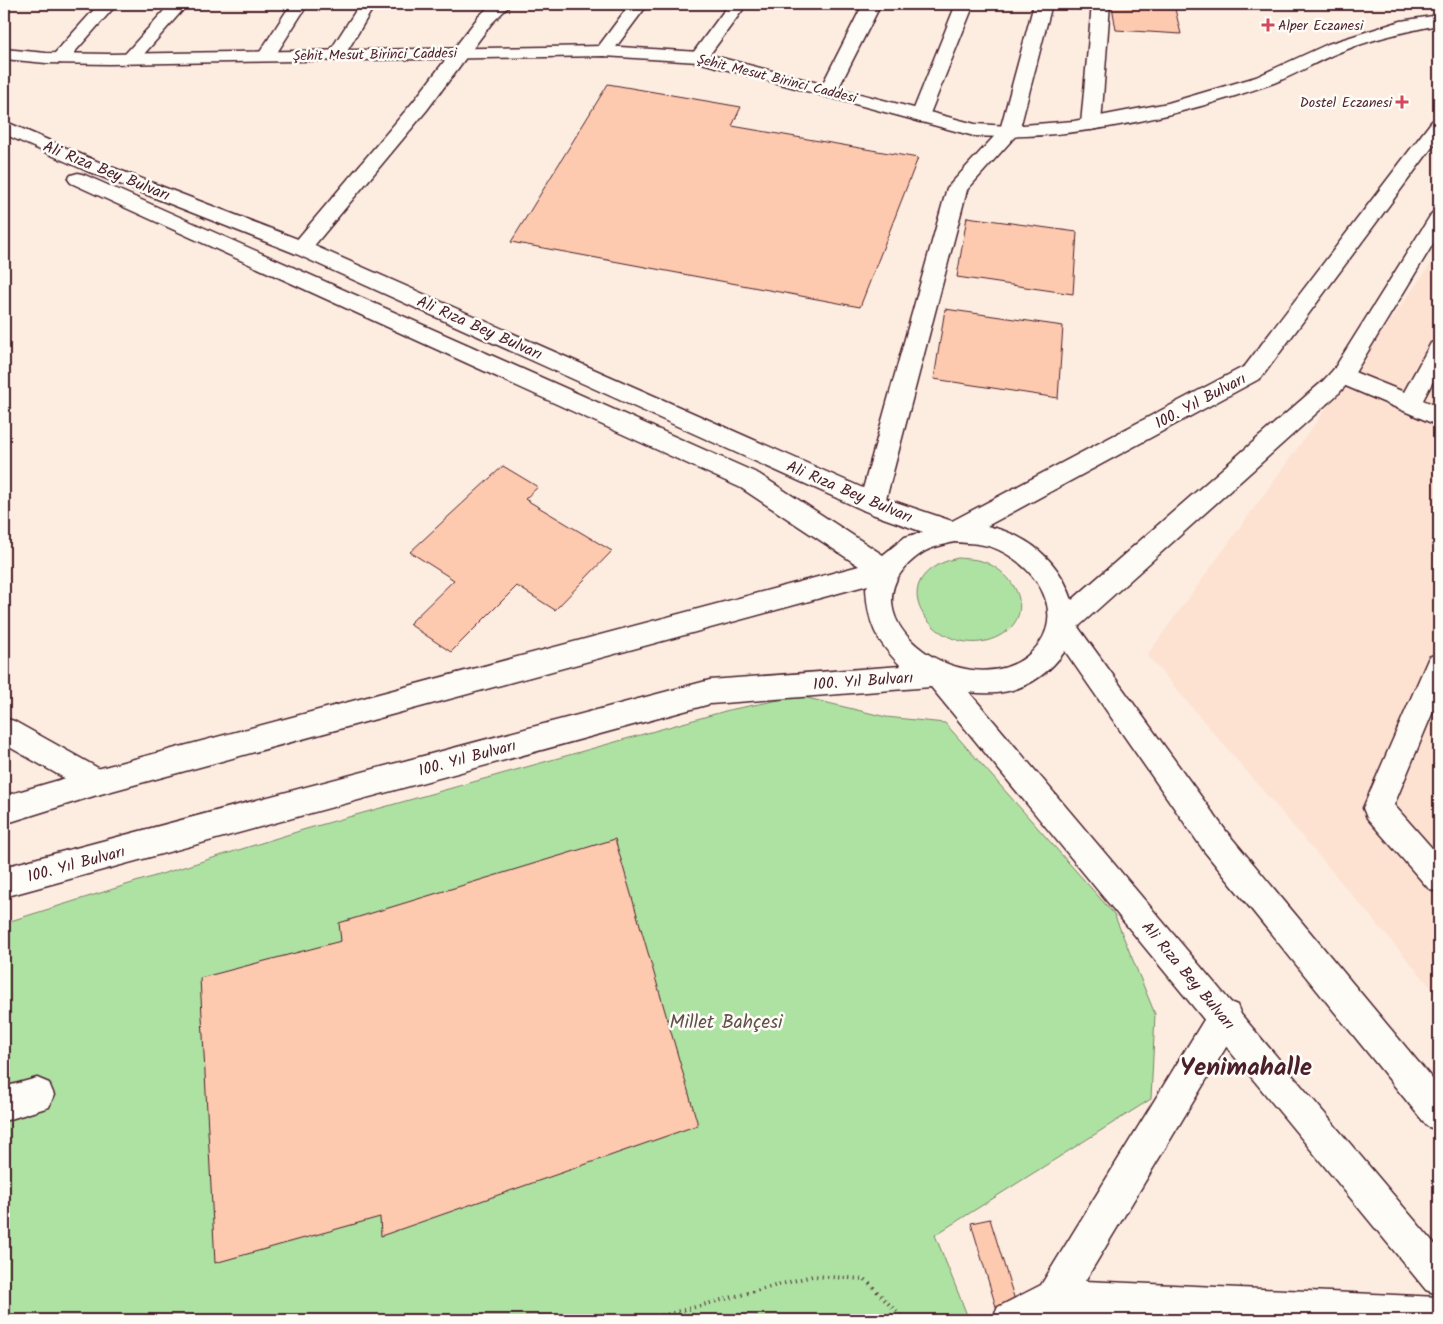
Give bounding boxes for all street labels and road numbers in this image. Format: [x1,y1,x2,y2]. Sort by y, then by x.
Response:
street label: Şehit Mesut Birinci Caddesi [293,43,458,67]
street label: Şehit Mesut Birinci Caddesi [694,48,860,110]
street label: Ali Rıza Bey Bulvarı [39,134,174,208]
street label: Ali Rıza Bey Bulvarı [413,289,546,367]
street label: 100. Yıl Bulvarı [1150,367,1251,436]
street label: Ali Rıza Bey Bulvarı [782,454,917,530]
street label: 100. Yıl Bulvarı [812,666,914,697]
street label: 100. Yıl Bulvarı [416,733,519,784]
street label: 100. Yıl Bulvarı [25,839,128,890]
street label: Ali Rıza Bey Bulvarı [1135,916,1241,1036]

